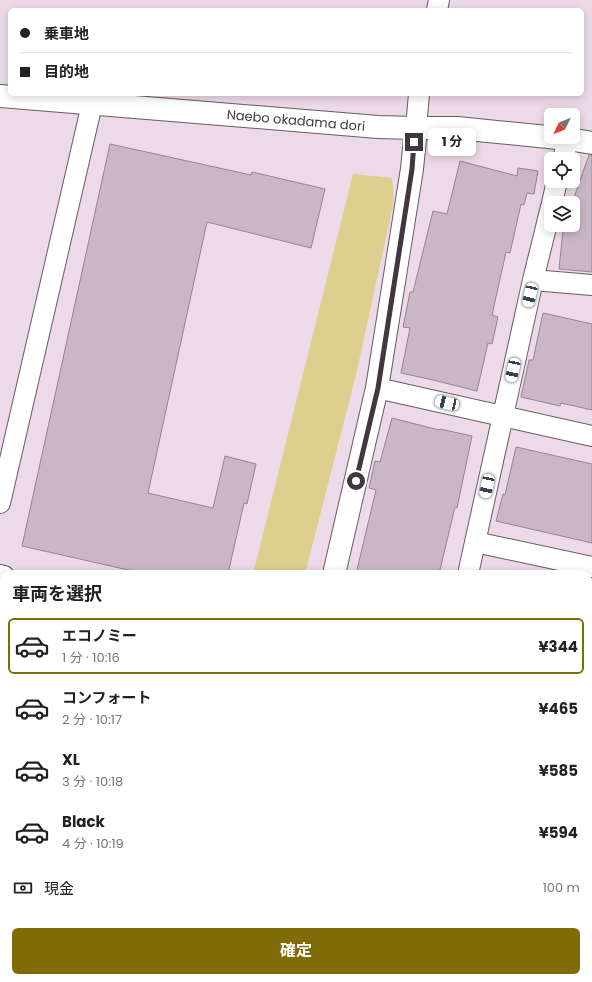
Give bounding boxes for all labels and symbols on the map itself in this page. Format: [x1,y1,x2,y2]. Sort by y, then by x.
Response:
street label: Naebo okadama dori [226,105,366,136]
north arrow [544,108,580,144]
callout: 1 分 [428,128,476,156]
route end [405,133,423,151]
car [521,282,539,308]
car [505,357,521,383]
car [434,394,460,412]
route start [347,472,365,490]
car [479,473,495,499]

